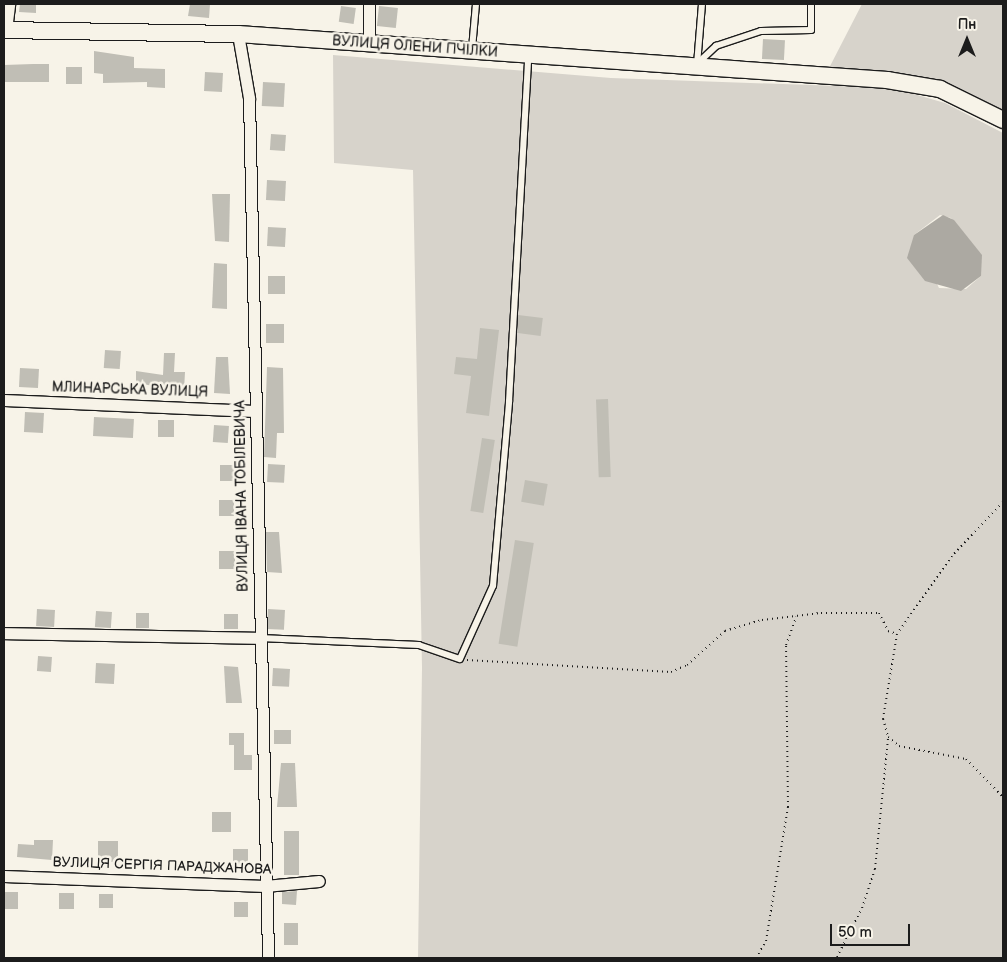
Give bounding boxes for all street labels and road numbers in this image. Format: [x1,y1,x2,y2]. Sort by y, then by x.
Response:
street label: ВУЛИЦЯ ОЛЕНИ ПЧІЛКИ [332,33,498,61]
street label: МЛИНАРСЬКА ВУЛИЦЯ [51,379,209,401]
street label: ВУЛИЦЯ ІВАНА ТОБІЛЕВИЧА [232,400,252,592]
street label: ВУЛИЦЯ СЕРГІЯ ПАРАДЖАНОВА [52,854,272,878]

